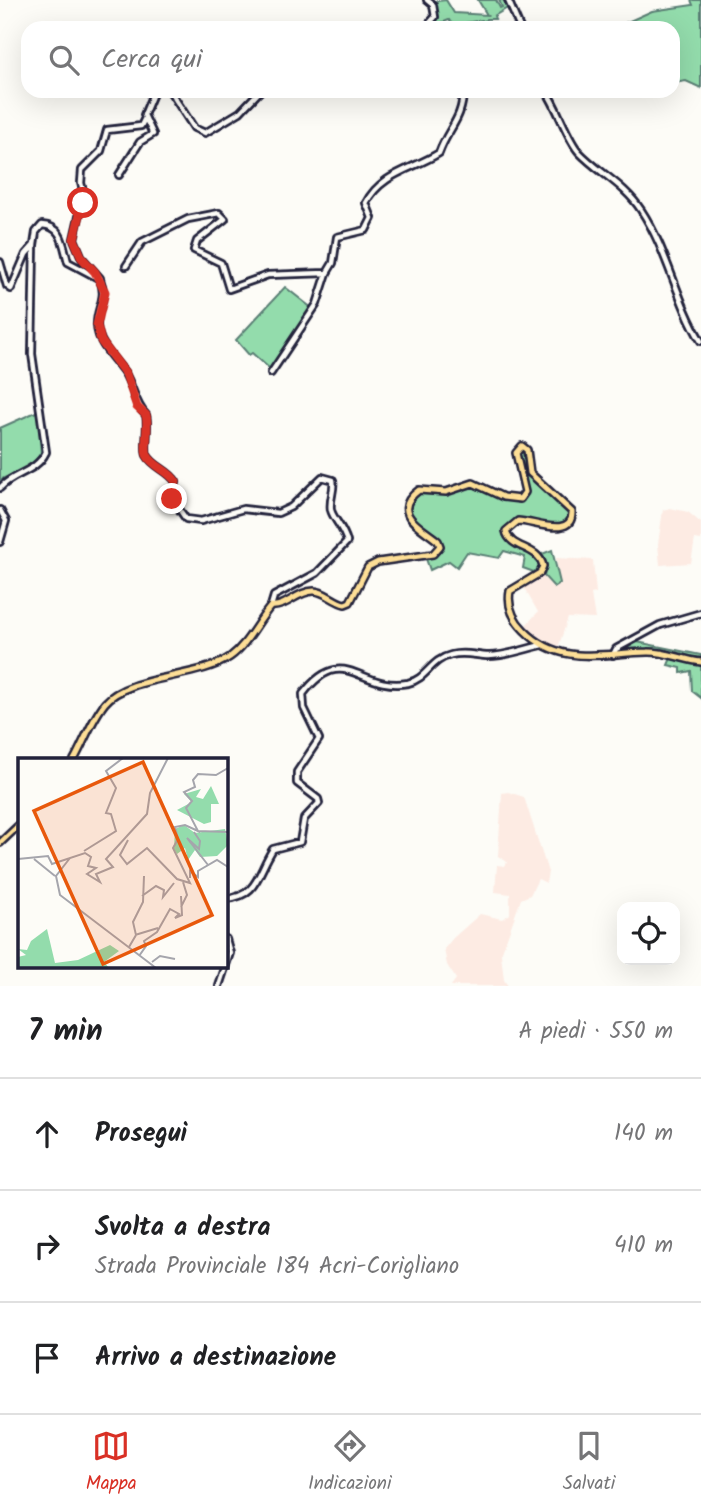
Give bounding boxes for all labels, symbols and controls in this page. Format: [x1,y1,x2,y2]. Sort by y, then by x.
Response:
search box [21,21,680,98]
text: Cerca qui [101,39,202,81]
icon: search [45,41,83,79]
route start [67,187,98,218]
route end [156,483,187,514]
inset map [18,758,228,968]
map controls [617,902,680,965]
button: locate [617,902,680,965]
text: 7 min [28,1008,103,1056]
text: A piedi · 550 m [518,1014,673,1050]
text: Prosegui [95,1113,187,1155]
icon: ahead [28,1115,66,1153]
text: 140 m [614,1116,673,1152]
text: Svolta a destra [95,1207,271,1249]
icon: right [28,1227,66,1265]
text: 410 m [614,1228,673,1264]
text: Strada Provinciale 184 Acri-Corigliano [95,1249,459,1285]
text: Arrivo a destinazione [95,1337,336,1379]
icon: arrive [28,1339,66,1377]
tab: Mappa [86,1427,137,1499]
tab: Indicazioni [308,1427,392,1499]
tab: Salvati [563,1427,615,1499]

